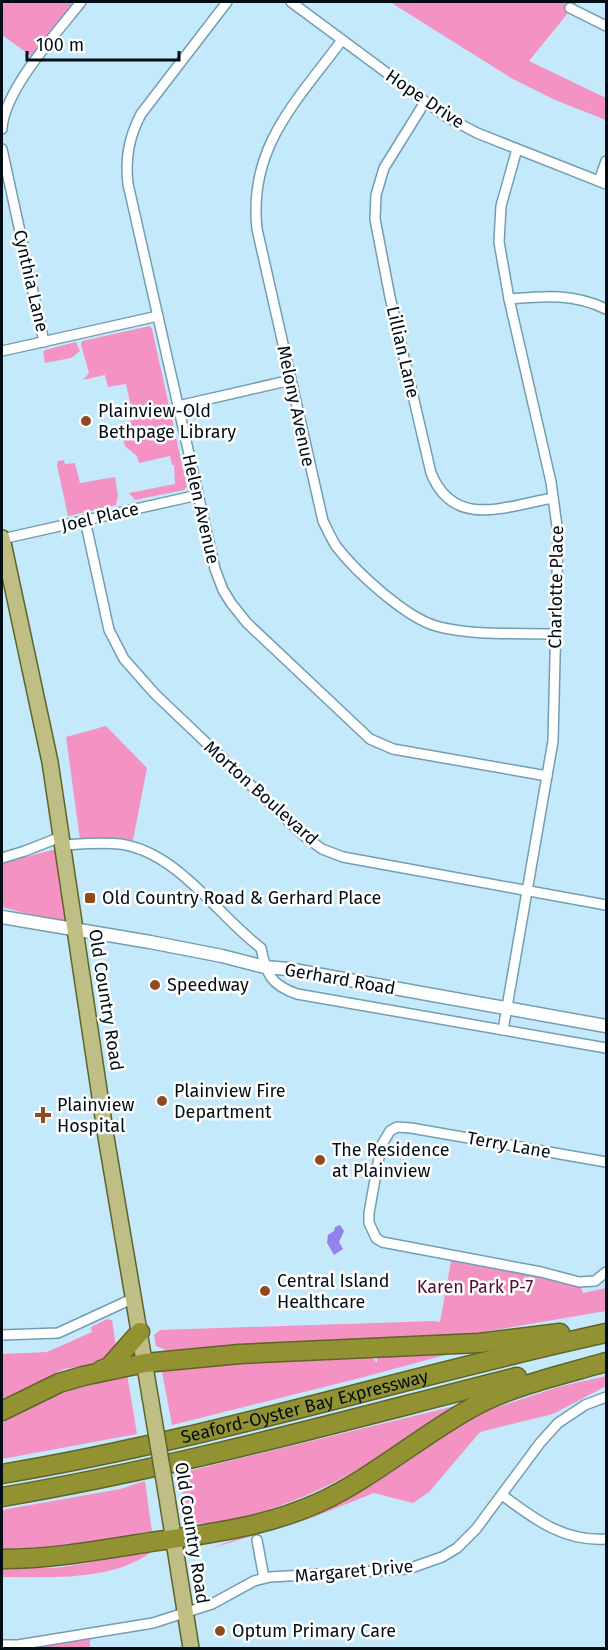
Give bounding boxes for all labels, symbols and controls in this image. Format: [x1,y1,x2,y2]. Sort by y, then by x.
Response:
scale bar [27,24,178,62]
text: 100 m [36,34,84,56]
street label: Hope Drive [381,65,469,133]
street label: Cynthia Lane [9,228,53,334]
street label: Lillian Lane [382,304,424,400]
street label: Melony Avenue [272,343,320,469]
place label: Plainview-Old Bethpage Library [98,400,236,443]
marker: Plainview-Old Bethpage Library [79,414,93,428]
street label: Helen Avenue [178,452,224,566]
street label: Joel Place [59,497,141,537]
street label: Charlotte Place [544,525,568,649]
street label: Morton Boulevard [199,736,323,850]
place label: Old Country Road & Gerhard Place [102,887,381,909]
marker: Old Country Road & Gerhard Place [83,891,97,905]
street label: Old Country Road [84,928,128,1072]
street label: Gerhard Road [283,958,397,1000]
place label: Speedway [167,974,249,996]
marker: Speedway [148,978,162,992]
place label: Plainview Fire Department [174,1080,286,1123]
place label: Plainview Hospital [57,1094,134,1137]
marker: Plainview Fire Department [155,1094,169,1108]
marker: Plainview Hospital [34,1106,52,1124]
street label: Terry Lane [465,1127,553,1163]
place label: The Residence at Plainview [332,1139,450,1182]
marker: The Residence at Plainview [313,1153,327,1167]
place label: Central Island Healthcare [277,1270,390,1313]
park label: Karen Park P-7 [417,1276,533,1298]
marker: Central Island Healthcare [258,1284,272,1298]
street label: Seaford-Oyster Bay Expressway [179,1365,431,1448]
street label: Old Country Road [170,1461,214,1605]
street label: Margaret Drive [294,1555,414,1587]
place label: Optum Primary Care [232,1620,396,1642]
marker: Optum Primary Care [213,1624,227,1638]

